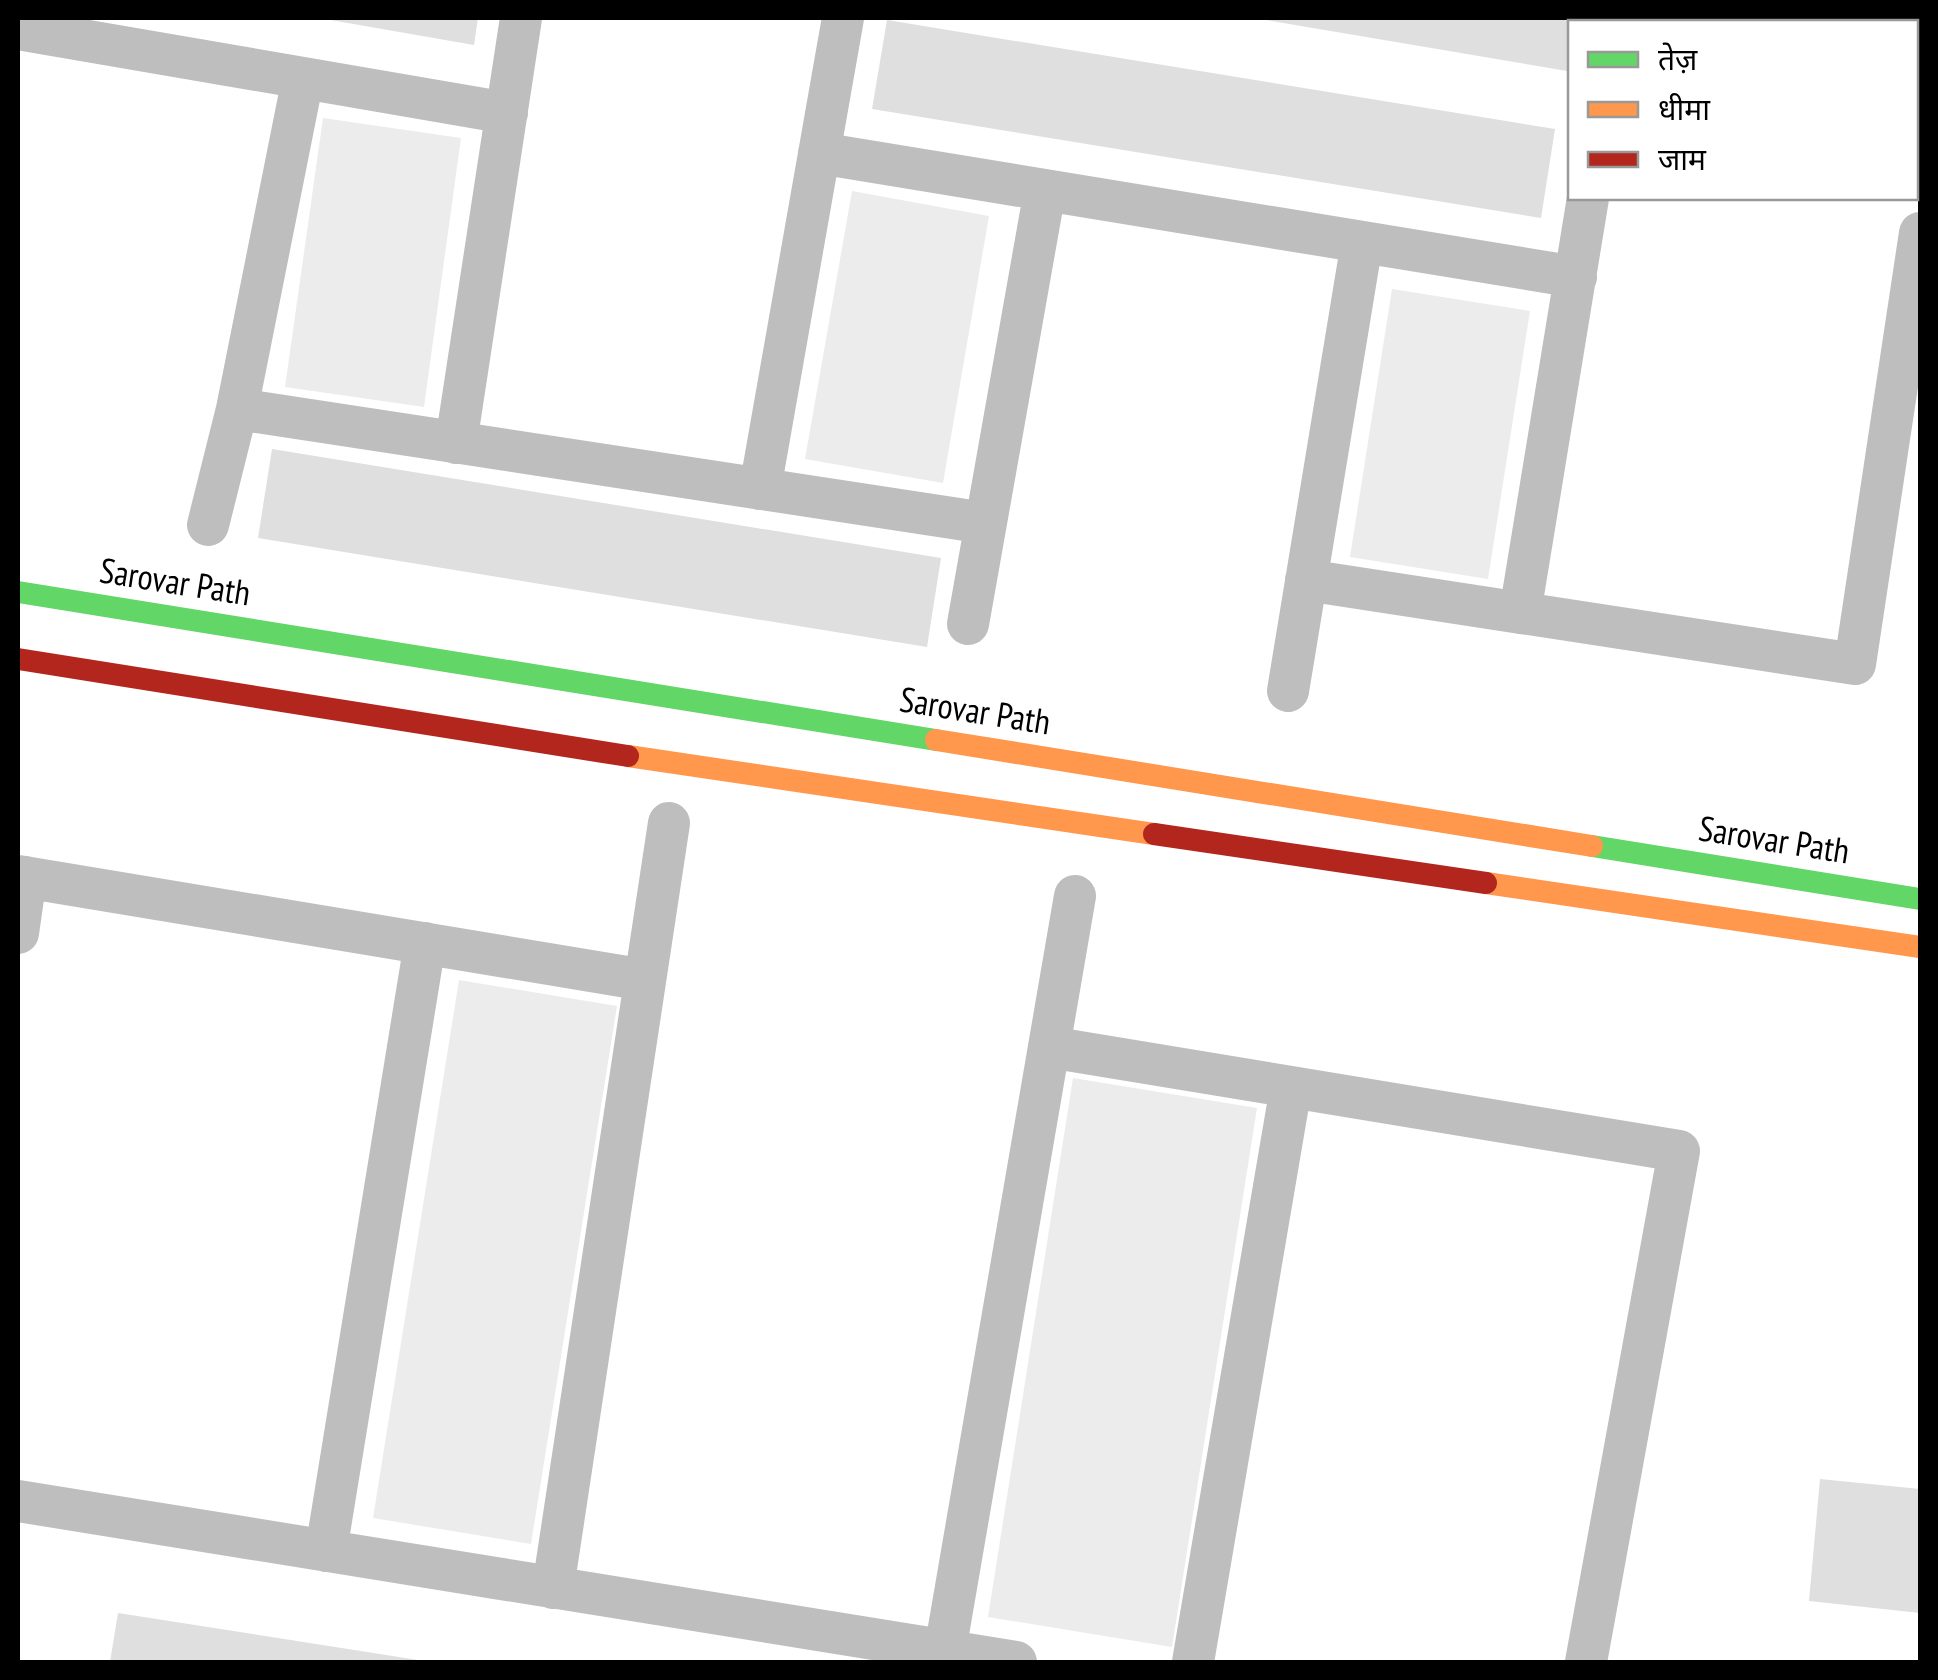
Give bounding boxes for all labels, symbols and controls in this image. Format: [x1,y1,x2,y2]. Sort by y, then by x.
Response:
legend [1568,20,1918,200]
text: तेज़ [1658,39,1698,78]
text: धीमा [1658,89,1711,128]
text: जाम [1658,139,1707,178]
street label: Sarovar Path [97,546,254,616]
street label: Sarovar Path [897,675,1054,745]
street label: Sarovar Path [1696,804,1853,874]

